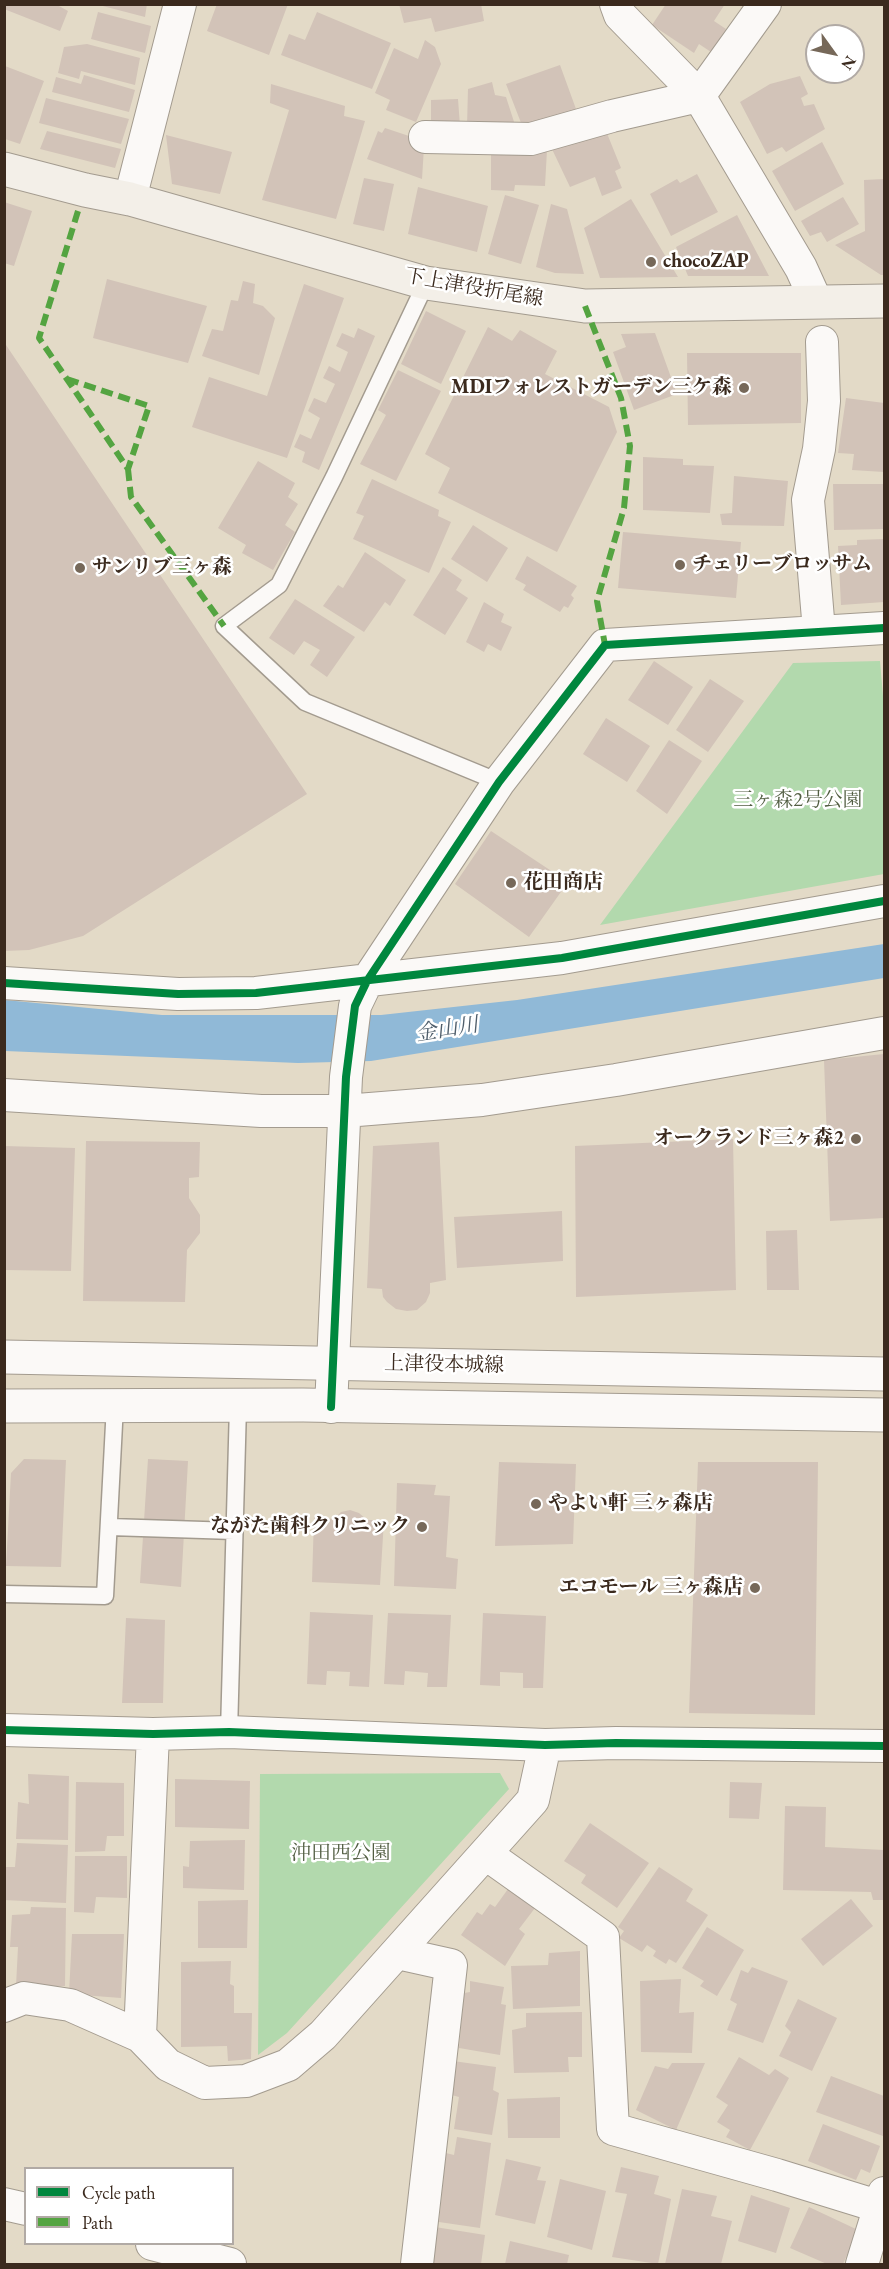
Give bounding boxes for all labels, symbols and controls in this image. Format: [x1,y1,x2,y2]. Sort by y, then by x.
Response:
north arrow [805,24,865,84]
text: N [837,52,861,74]
place label: chocoZAP [663,250,749,274]
marker: chocoZAP [644,255,658,269]
street label: 下上津役折尾線 [403,264,545,312]
place label: MDIフォレストガーデン三ケ森 [451,376,732,400]
marker: MDIフォレストガーデン三ケ森 [737,381,751,395]
place label: チェリーブロッサム [692,553,872,577]
place label: サンリブ三ヶ森 [92,556,232,580]
marker: チェリーブロッサム [673,558,687,572]
marker: サンリブ三ヶ森 [73,561,87,575]
park label: 三ヶ森2号公園 [733,789,863,813]
place label: 花田商店 [523,871,603,895]
marker: 花田商店 [504,876,518,890]
water label: 金山川 [414,1013,480,1047]
place label: オークランド三ヶ森2 [653,1127,844,1151]
marker: オークランド三ヶ森2 [849,1132,863,1146]
street label: 上津役本城線 [384,1352,504,1378]
place label: やよい軒 三ヶ森店 [548,1492,713,1516]
marker: やよい軒 三ヶ森店 [529,1497,543,1511]
place label: ながた歯科クリニック [210,1515,410,1539]
marker: ながた歯科クリニック [415,1520,429,1534]
place label: エコモール 三ヶ森店 [559,1576,743,1600]
marker: エコモール 三ヶ森店 [748,1581,762,1595]
park label: 沖田西公園 [291,1842,391,1866]
legend [24,2167,234,2245]
text: Cycle path [82,2181,156,2204]
text: Path [82,2211,113,2234]

